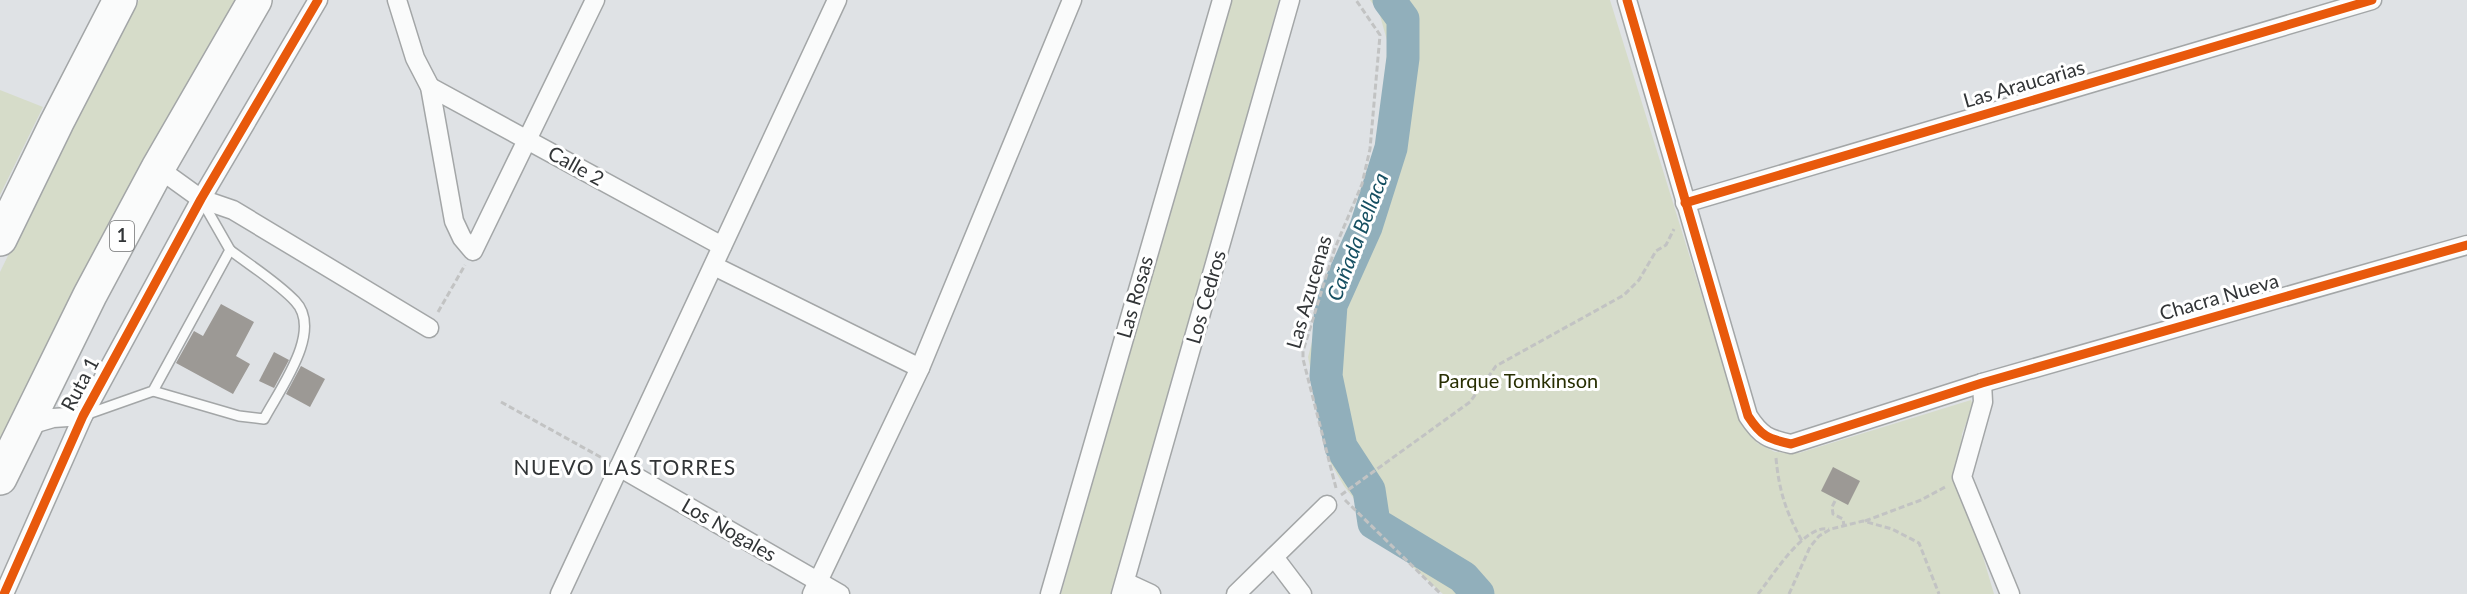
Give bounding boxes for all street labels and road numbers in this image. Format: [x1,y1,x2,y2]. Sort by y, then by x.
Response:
street label: Las Araucarias [1960,54,2087,112]
street label: Calle 2 [544,140,609,190]
road number: 1 [110,221,134,251]
street label: Las Azucenas [1280,232,1336,351]
street label: Los Cedros [1180,247,1230,346]
street label: Las Rosas [1111,253,1157,341]
street label: Chacra Nueva [2156,268,2281,324]
street label: Ruta 1 [55,353,103,414]
street label: Los Nogales [678,492,781,566]

